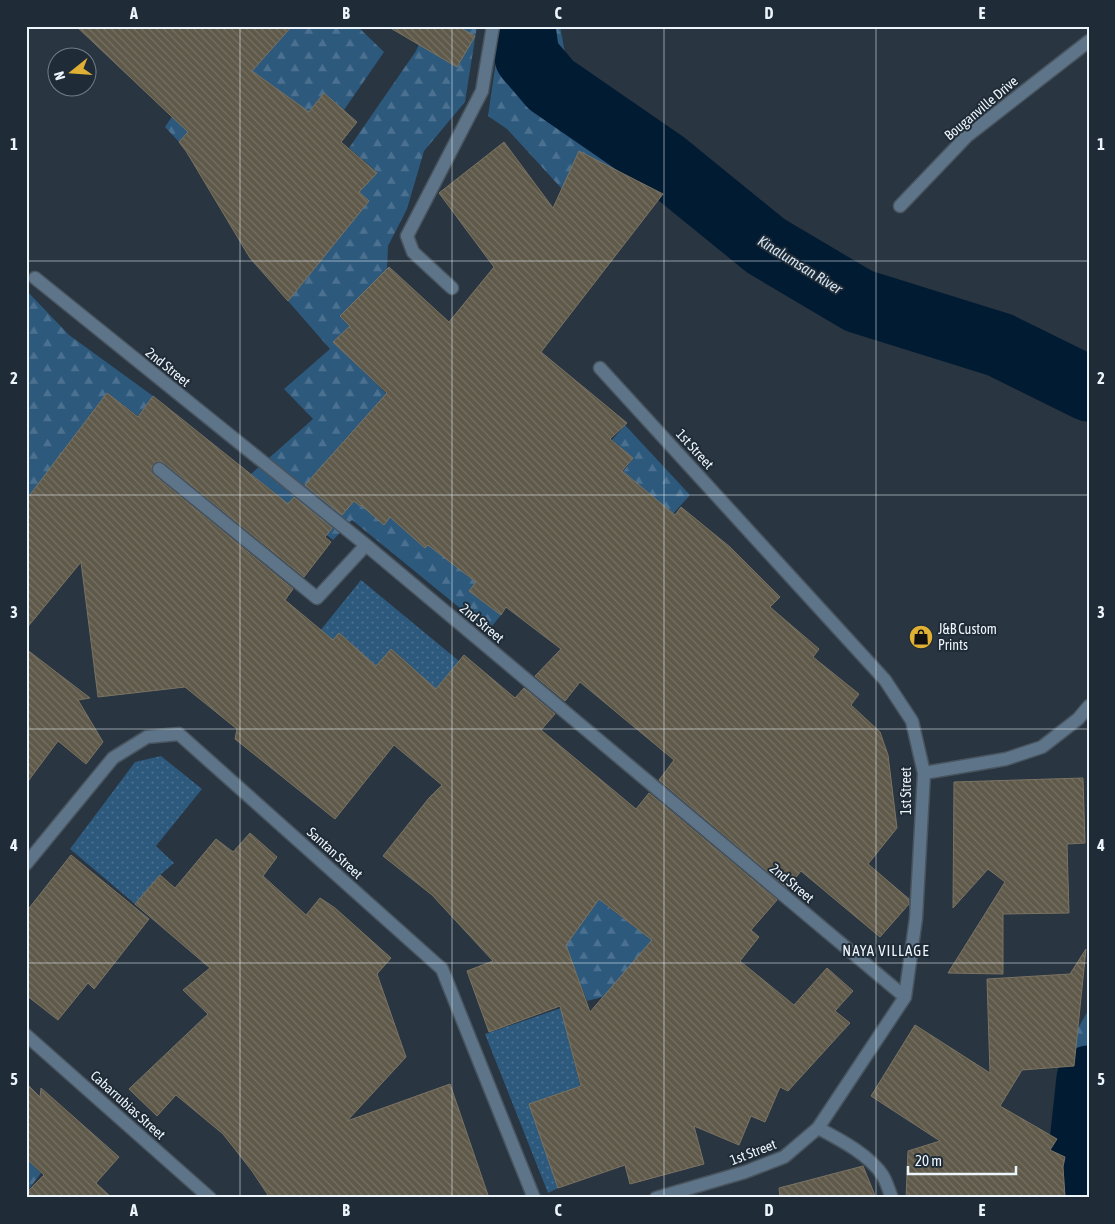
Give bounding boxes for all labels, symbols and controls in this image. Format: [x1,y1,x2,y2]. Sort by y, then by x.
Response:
text: A [129,4,138,22]
text: B [342,4,350,22]
text: C [554,4,562,22]
text: D [765,4,774,22]
text: E [979,4,986,22]
north arrow [48,48,98,98]
text: N [51,70,68,82]
street label: Bouganville Drive [941,73,1021,143]
text: 1 [10,135,18,153]
text: 1 [1097,135,1105,153]
water label: Kinalumsan River [755,232,846,298]
street label: 2nd Street [143,344,193,390]
text: 2 [10,369,18,387]
text: 2 [1097,369,1105,387]
street label: 1st Street [673,426,717,472]
street label: 2nd Street [457,600,507,646]
text: 3 [10,603,18,621]
text: 3 [1097,603,1105,621]
place label: J&B Custom Prints [938,621,997,653]
shop icon: J&B Custom Prints [908,624,934,650]
street label: 1st Street [898,767,914,815]
street label: Santan Street [304,824,366,882]
text: 4 [9,836,18,854]
text: 4 [1096,836,1105,854]
street label: 2nd Street [767,860,817,906]
district label: NAYA VILLAGE [842,942,930,959]
street label: Cabarrubias Street [87,1067,169,1143]
text: 5 [10,1070,18,1088]
text: 5 [1097,1070,1105,1088]
street label: 1st Street [728,1136,778,1168]
scale bar [908,1144,1015,1176]
text: 20 m [915,1152,942,1169]
text: A [129,1201,138,1219]
text: B [342,1201,350,1219]
text: C [554,1201,562,1219]
text: D [765,1201,774,1219]
text: E [979,1201,986,1219]

